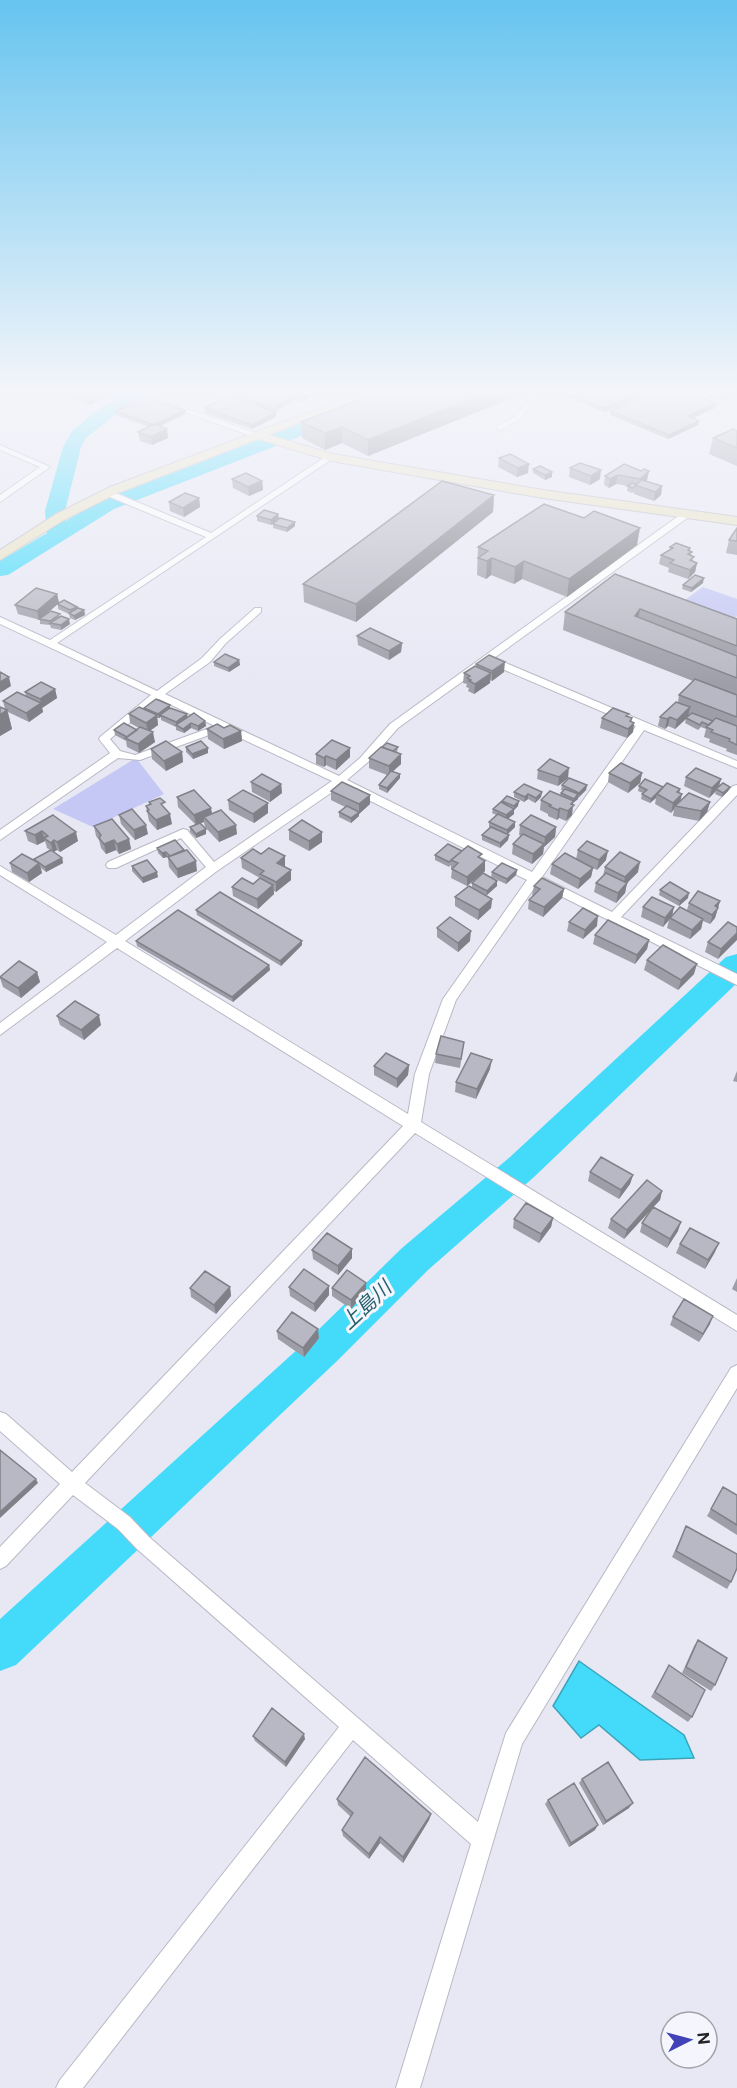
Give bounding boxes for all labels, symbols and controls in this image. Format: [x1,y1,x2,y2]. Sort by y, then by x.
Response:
water label: 上島川 [336,1274,398,1334]
north arrow [659,2010,719,2070]
text: N [693,2031,714,2046]

